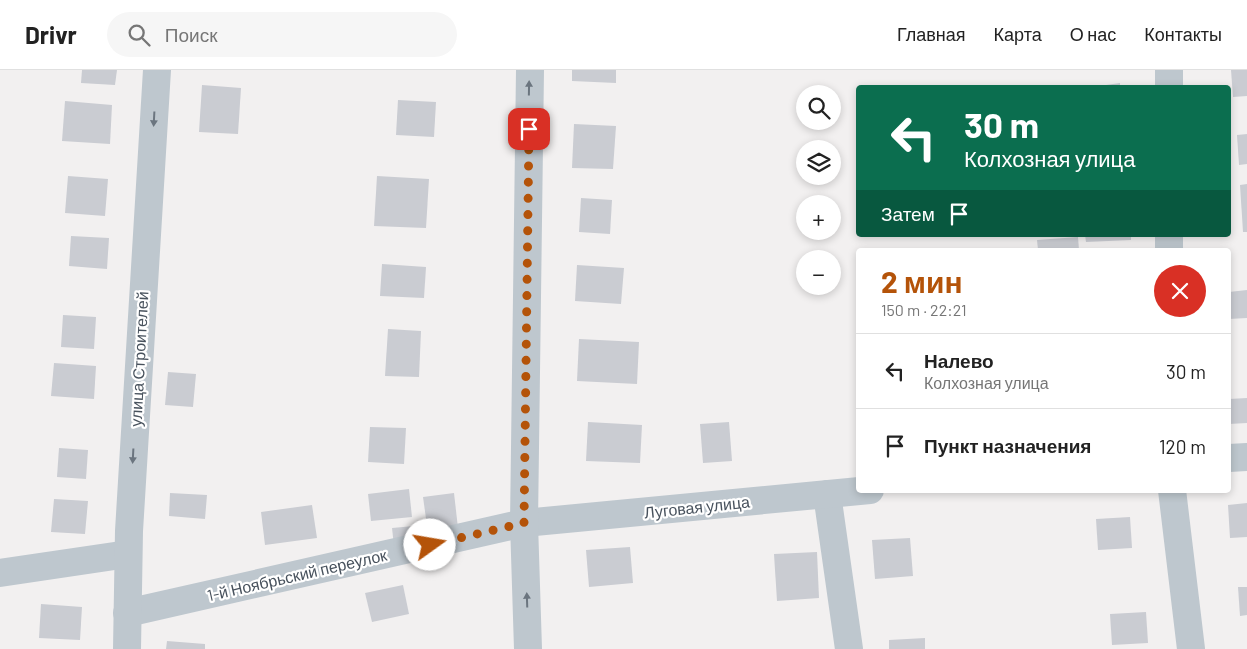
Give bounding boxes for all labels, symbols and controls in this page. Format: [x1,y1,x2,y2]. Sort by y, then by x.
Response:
search box [107,12,457,57]
text: Drivr [25,20,77,49]
icon: search [125,21,153,49]
text: Поиск [165,23,217,46]
text: Главная [897,23,966,45]
text: Карта [994,23,1042,45]
text: О нас [1070,23,1116,45]
text: Контакты [1144,23,1222,45]
one-way arrow [525,80,533,96]
map controls [796,85,841,295]
button: search [796,85,841,130]
text: 30 m [964,103,1039,145]
icon: left [881,105,946,170]
pin [508,108,550,150]
one-way arrow [149,111,157,127]
icon: arrive [515,115,543,143]
button: layers [796,140,841,185]
text: Колхозная улица [964,145,1135,171]
button: + [796,195,841,240]
icon: arrive [945,200,973,228]
text: Затем [881,202,935,225]
button: − [796,250,841,295]
text: 2 мин [881,263,963,299]
button: close [1154,265,1206,317]
street label: улица Строителей [125,291,152,427]
text: 150 m · 22:21 [881,300,967,319]
text: Налево [924,349,994,372]
icon: left [881,357,909,385]
text: 30 m [1166,360,1206,383]
text: Колхозная улица [924,373,1049,392]
icon: arrive [881,432,909,460]
text: Пункт назначения [924,434,1091,457]
text: 120 m [1159,435,1206,458]
one-way arrow [129,448,137,464]
street label: Луговая улица [643,491,751,521]
position arrow [403,518,455,570]
street label: 1-й Ноябрьский переулок [205,544,390,604]
one-way arrow [523,592,531,608]

